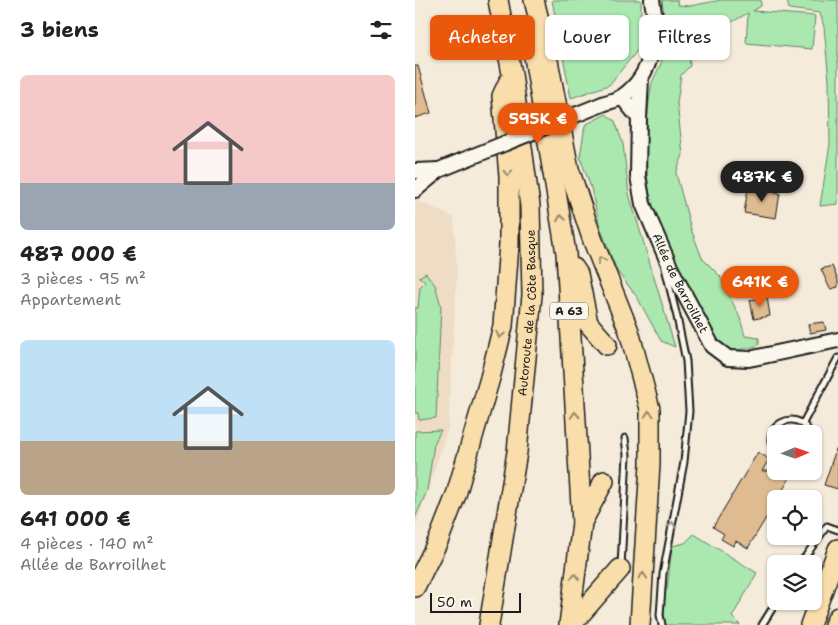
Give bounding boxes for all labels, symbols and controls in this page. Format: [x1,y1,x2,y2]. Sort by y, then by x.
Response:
chip: Acheter [430,15,535,60]
chip: Louer [545,15,629,60]
chip: Filtres [639,15,730,60]
text: 3 biens [20,16,99,44]
icon: filters [367,16,395,44]
pin: 595K € [497,102,579,145]
icon: home [163,108,253,198]
text: 595K € [509,108,567,129]
pin: 487K € [721,160,803,203]
text: 487K € [732,166,792,187]
one-way arrow [503,169,514,177]
one-way arrow [556,214,566,222]
street label: Autoroute de la Côte Basque [514,229,540,397]
street label: Allée de Barroilhet [649,231,712,336]
text: 487 000 € [20,240,137,268]
one-way arrow [596,256,607,265]
pin: 641K € [719,266,801,308]
text: 3 pièces · 95 m² [20,268,146,289]
text: 641K € [732,271,788,292]
text: Appartement [20,289,121,310]
road number: A 63 [550,302,588,320]
one-way arrow [496,330,506,338]
icon: home [163,373,253,463]
one-way arrow [570,410,581,418]
one-way arrow [644,410,655,418]
north arrow [767,425,823,480]
map controls [767,425,822,610]
button: locate [767,490,822,545]
text: 641 000 € [20,505,131,533]
one-way arrow [666,520,676,529]
text: 4 pièces · 140 m² [20,533,154,554]
text: Allée de Barroilhet [20,554,166,575]
button: layers [767,555,822,610]
one-way arrow [569,572,580,580]
one-way arrow [637,572,648,580]
scale bar [430,590,521,613]
text: 50 m [437,593,472,611]

